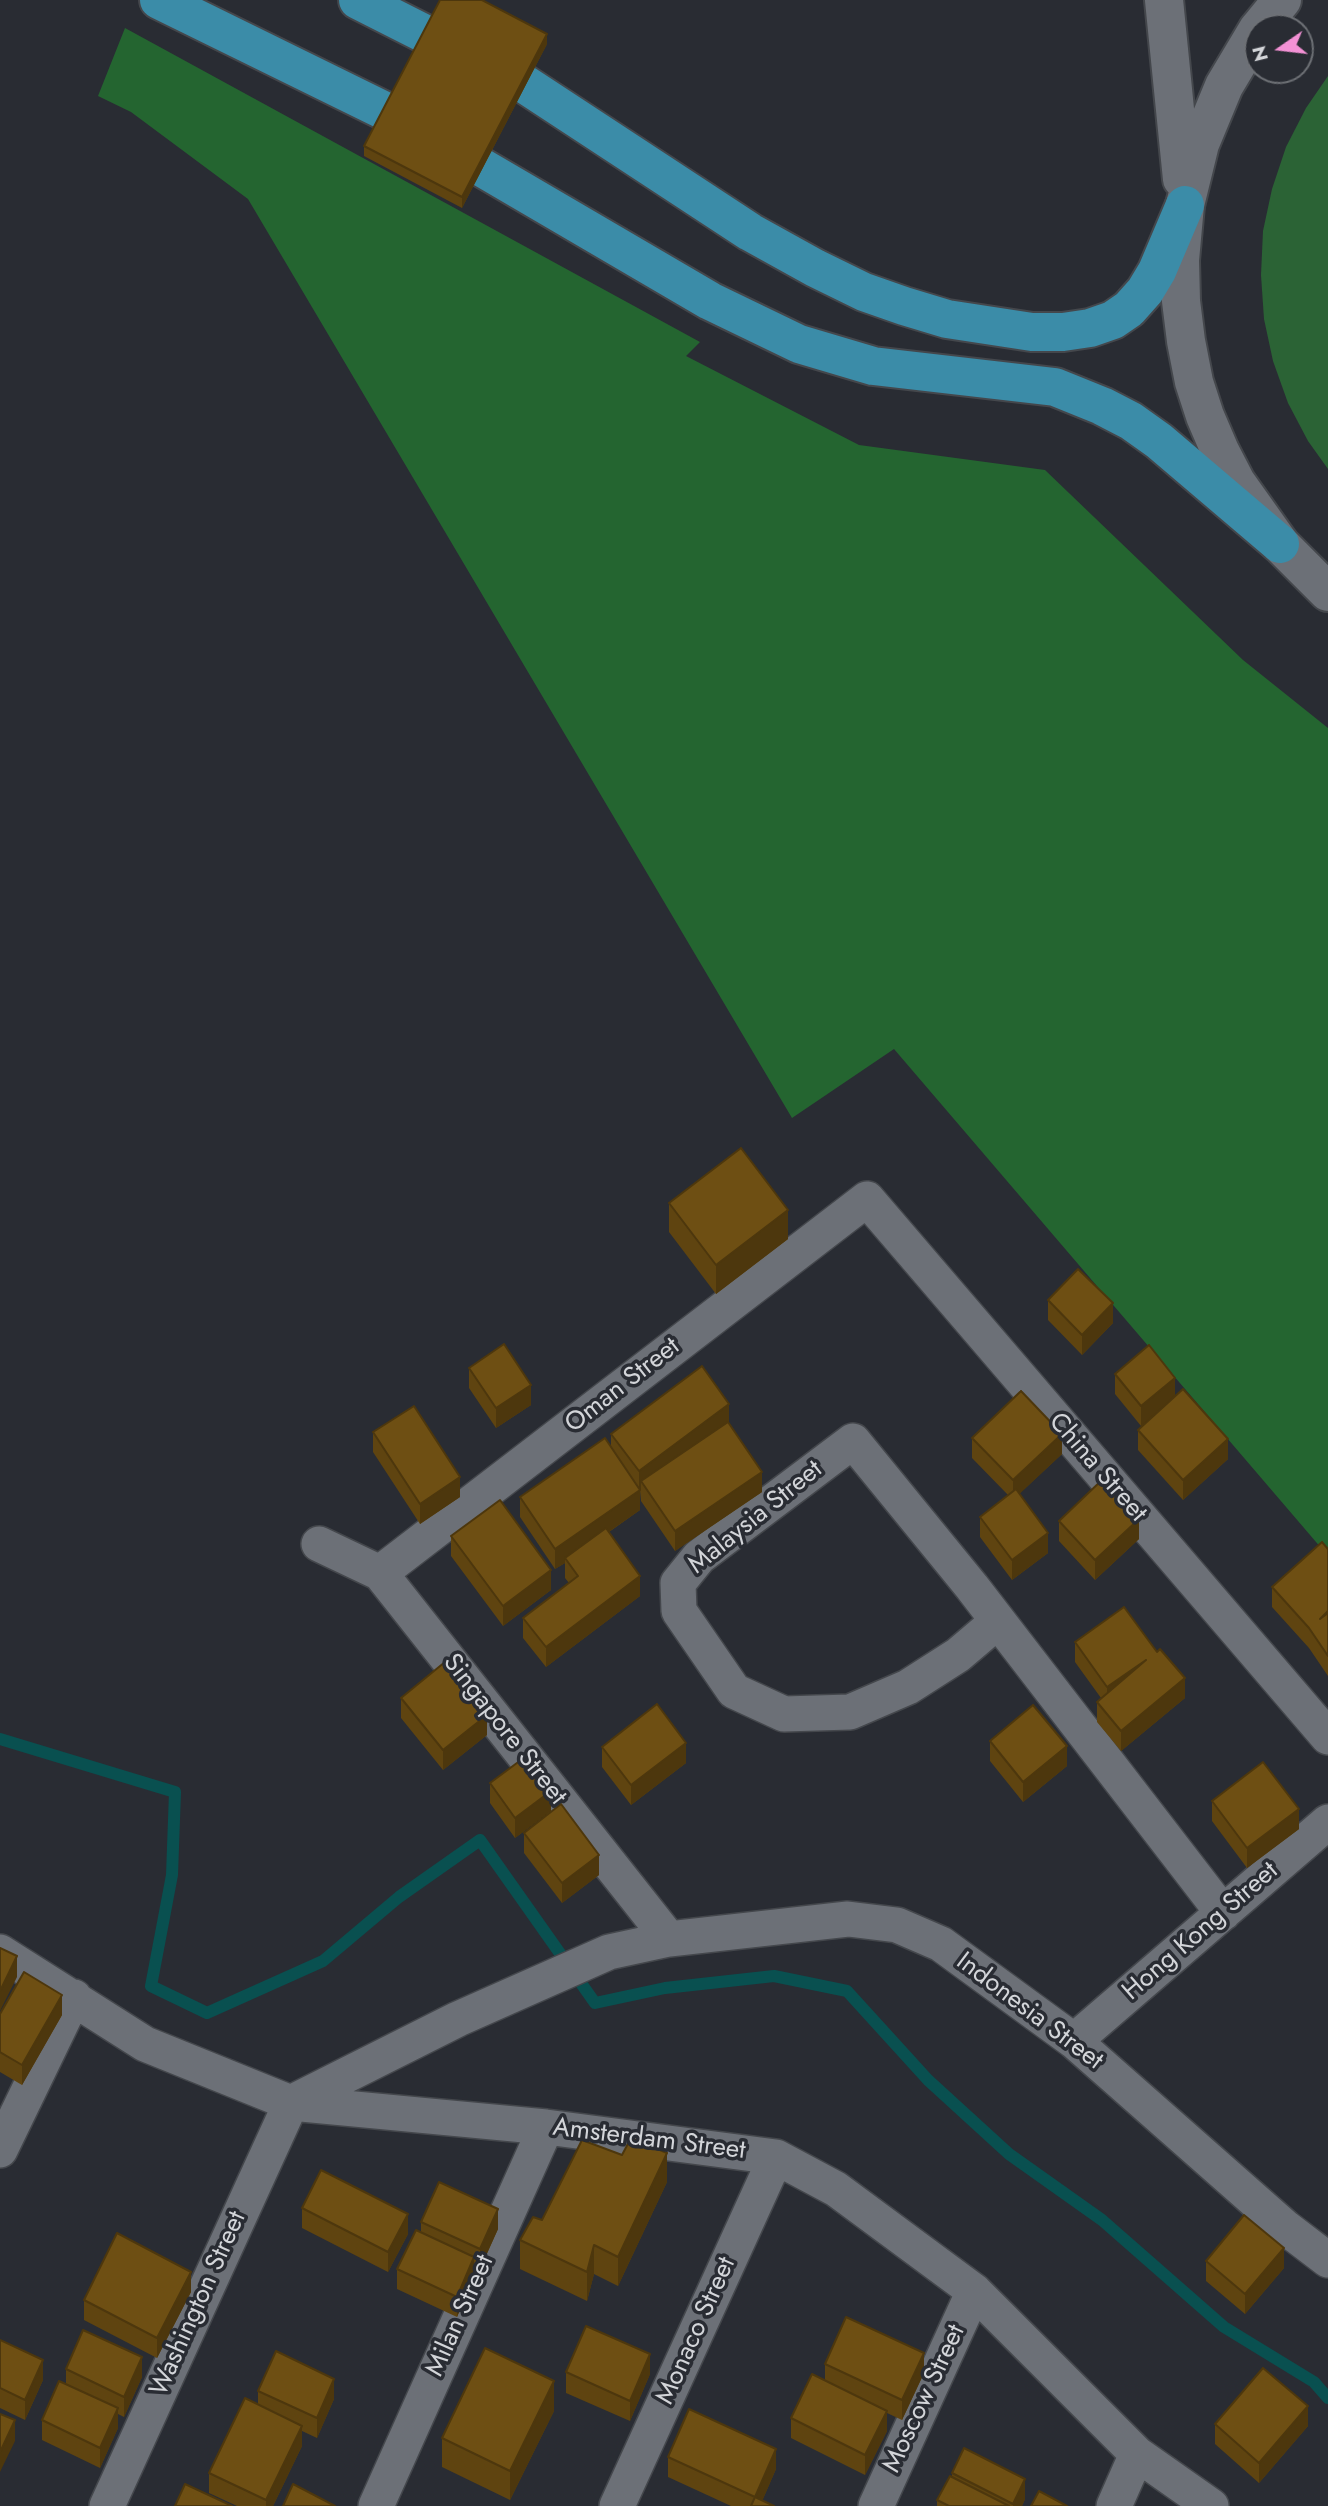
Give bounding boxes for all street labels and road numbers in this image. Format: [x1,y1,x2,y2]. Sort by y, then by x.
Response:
street label: Oman Street [559,1332,687,1440]
street label: China Street [1041,1407,1153,1529]
street label: Malaysia Street [683,1455,829,1581]
street label: Singapore Street [435,1648,573,1812]
street label: Hong Kong Street [1117,1856,1285,2008]
street label: Indonesia Street [949,1947,1109,2077]
street label: Amsterdam Street [551,2113,747,2167]
street label: Washington Street [144,2207,254,2401]
street label: Milan Street [420,2250,502,2382]
street label: Monaco Street [651,2253,743,2409]
street label: Moscow Street [877,2320,973,2478]

